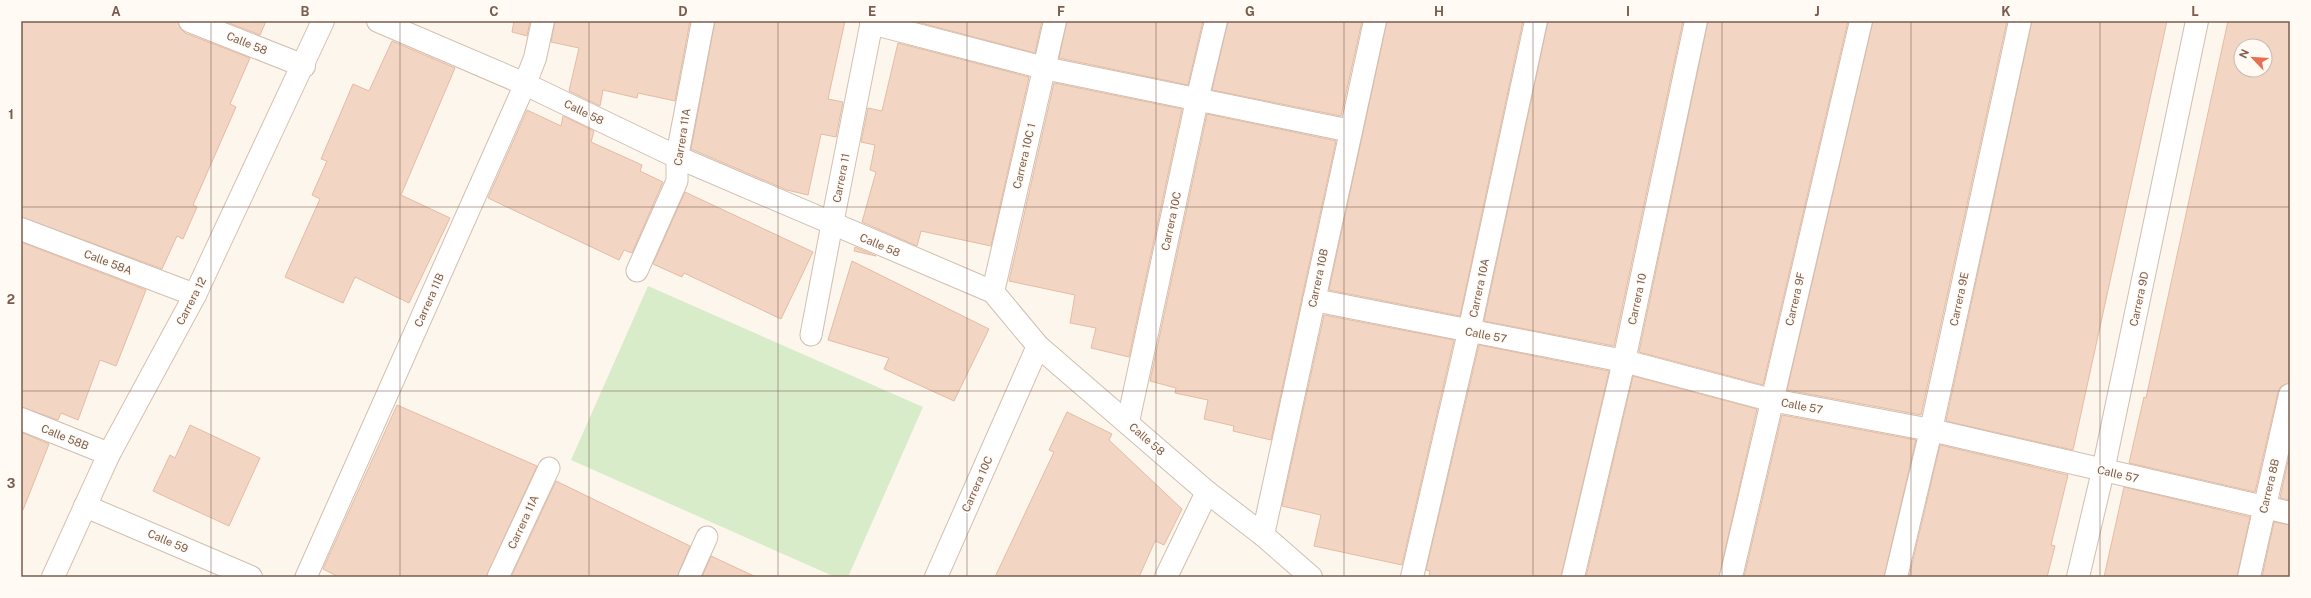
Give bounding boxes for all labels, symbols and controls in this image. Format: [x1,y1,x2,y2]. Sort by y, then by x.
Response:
text: A [111,4,121,19]
text: B [301,4,310,19]
text: C [489,4,499,19]
text: D [678,4,688,19]
text: E [868,4,876,19]
text: F [1057,4,1065,19]
text: G [1245,4,1255,19]
text: H [1434,4,1444,19]
text: I [1626,4,1630,19]
text: J [1814,4,1820,19]
text: K [2001,4,2011,19]
text: L [2191,4,2199,19]
street label: Calle 58 [225,29,269,57]
north arrow [2233,38,2273,78]
text: N [2237,47,2251,60]
street label: Calle 58 [562,97,606,127]
text: 1 [8,107,14,122]
street label: Carrera 11A [672,107,692,167]
street label: Carrera 10C 1 [1011,122,1037,190]
street label: Carrera 11 [830,152,852,204]
street label: Carrera 10C [1159,190,1183,252]
street label: Calle 58 [858,231,902,259]
street label: Calle 58A [82,247,134,277]
street label: Carrera 10B [1306,248,1330,308]
street label: Carrera 10A [1467,257,1491,319]
street label: Carrera 9D [2127,270,2151,327]
street label: Carrera 11B [412,271,446,329]
street label: Carrera 9F [1783,271,1807,327]
street label: Carrera 9E [1947,271,1971,327]
street label: Carrera 10 [1626,272,1648,326]
street label: Carrera 12 [174,275,208,327]
text: 2 [7,292,15,307]
street label: Calle 57 [1464,325,1508,345]
street label: Calle 57 [1780,396,1824,416]
street label: Calle 58 [1127,420,1167,458]
street label: Calle 58B [39,422,91,452]
street label: Carrera 10C [959,454,995,514]
street label: Carrera 8B [2257,458,2281,514]
street label: Calle 57 [2096,463,2140,485]
text: 3 [7,476,16,491]
street label: Carrera 11A [505,493,541,551]
street label: Calle 59 [146,527,190,555]

